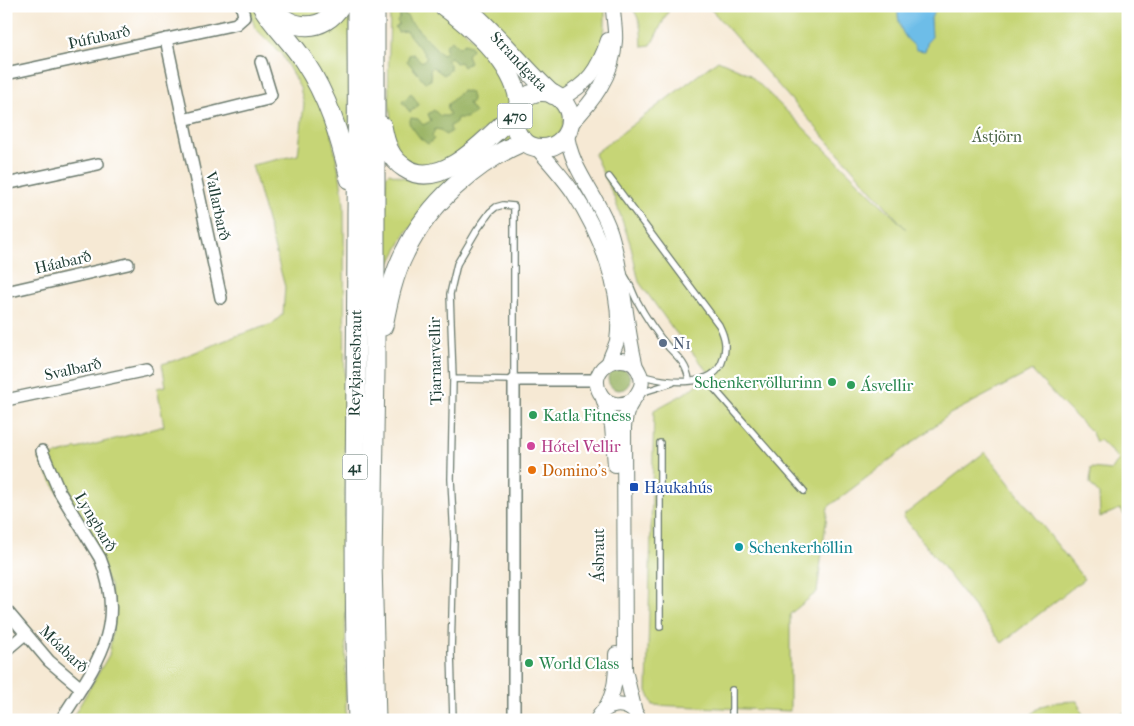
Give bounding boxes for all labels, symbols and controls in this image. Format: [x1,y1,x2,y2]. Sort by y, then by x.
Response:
street label: Þúfubarð [66,21,132,53]
street label: Strandgata [487,27,553,95]
road number: 470 [498,104,532,128]
park label: Ástjörn [971,126,1023,146]
street label: Vallarbarð [201,169,235,242]
street label: Háabarð [33,246,93,278]
street label: Reykjanesbraut [345,309,365,417]
street label: Tjarnarvellir [425,316,445,405]
place label: N1 [673,334,691,353]
marker: N1 [657,337,669,349]
street label: Svalbarð [43,354,103,384]
place label: Schenkervöllurinn [694,373,823,392]
place label: Ásvellir [860,375,913,395]
marker: Schenkervöllurinn [826,376,838,388]
marker: Ásvellir [845,379,857,391]
place label: Katla Fitness [543,406,631,425]
marker: Katla Fitness [527,409,539,421]
place label: Hótel Vellir [541,437,621,456]
marker: Hótel Vellir [525,440,537,452]
road number: 41 [342,454,368,480]
place label: Domino's [542,461,607,480]
marker: Domino's [526,464,538,476]
place label: Haukahús [644,478,712,497]
marker: Haukahús [628,481,640,493]
street label: Lyngbarð [71,489,121,555]
street label: Ásbraut [588,528,608,583]
place label: Schenkerhöllin [749,538,853,557]
marker: Schenkerhöllin [733,541,745,553]
street label: Móabarð [36,621,92,677]
place label: World Class [538,654,619,673]
marker: World Class [523,657,535,669]

